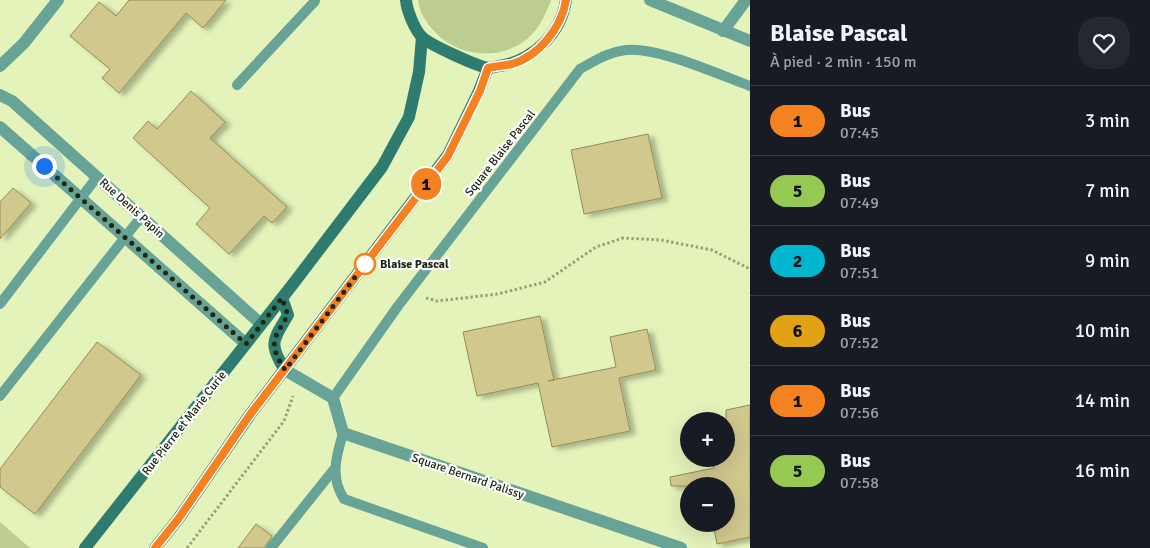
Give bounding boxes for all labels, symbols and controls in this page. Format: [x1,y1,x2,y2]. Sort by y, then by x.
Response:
button: heart [1078,17,1130,69]
text: Blaise Pascal [770,18,908,48]
text: À pied · 2 min · 150 m [770,52,917,72]
text: Bus [840,99,871,123]
street label: Square Blaise Pascal [462,107,539,200]
text: 3 min [1085,109,1130,133]
text: 1 [793,110,802,132]
text: 07:45 [840,123,879,143]
your location [32,154,57,179]
line badge: 1 [410,168,442,200]
text: Bus [840,169,871,193]
text: 1 [421,173,431,195]
street label: Rue Denis Papin [96,175,167,242]
text: 7 min [1085,179,1130,203]
text: 5 [793,180,802,202]
text: 07:49 [840,193,879,213]
text: Bus [840,239,871,263]
text: 9 min [1085,249,1130,273]
text: 2 [793,250,802,272]
marker: Blaise Pascal [354,253,376,275]
place label: Blaise Pascal [380,257,449,272]
text: 07:51 [840,263,879,283]
text: Bus [840,309,871,333]
text: 10 min [1075,319,1130,343]
text: 6 [793,320,802,342]
text: 07:52 [840,333,879,353]
street label: Rue Pierre et Marie Curie [139,368,230,478]
text: Bus [840,379,871,403]
text: 14 min [1075,389,1130,413]
text: 1 [793,390,802,412]
text: 07:56 [840,403,879,423]
map controls [680,412,735,532]
button: + [680,412,735,467]
text: Bus [840,449,871,473]
street label: Square Bernard Palissy [410,450,526,503]
text: 16 min [1075,459,1130,483]
text: 5 [793,460,802,482]
text: 07:58 [840,473,879,493]
button: − [680,477,735,532]

